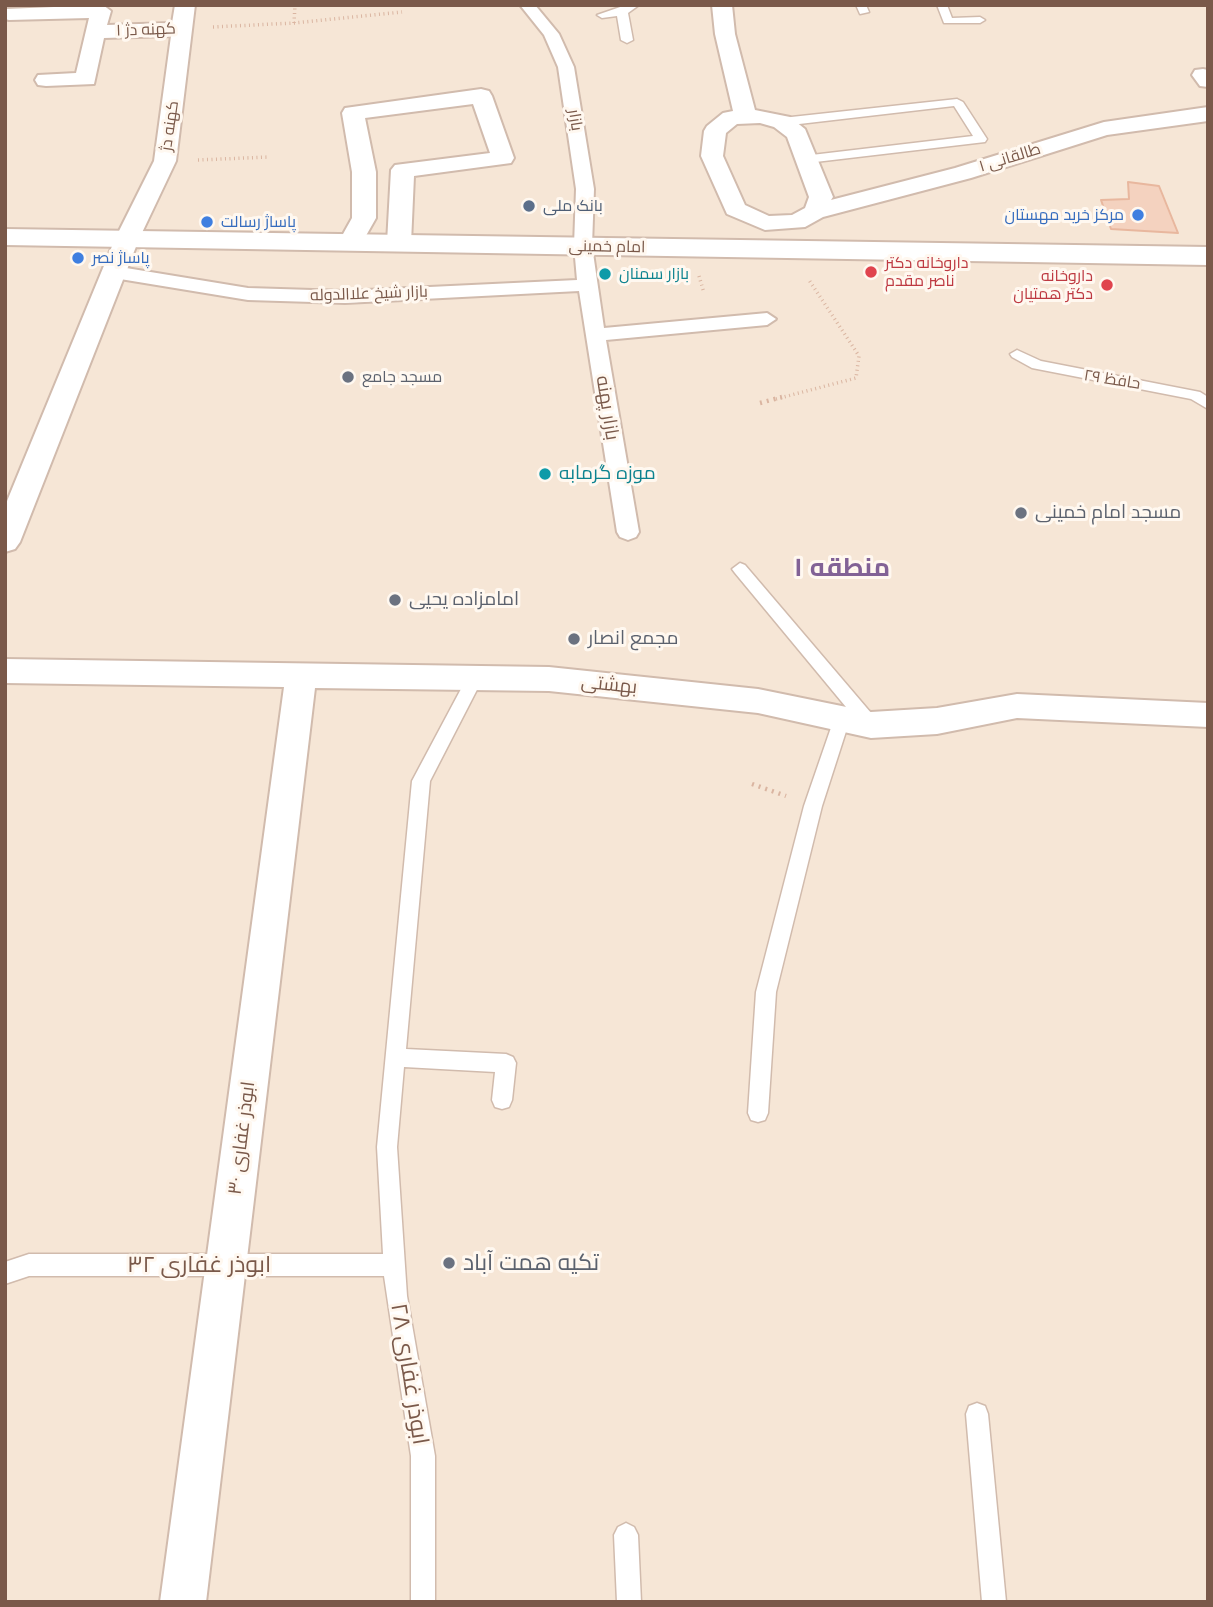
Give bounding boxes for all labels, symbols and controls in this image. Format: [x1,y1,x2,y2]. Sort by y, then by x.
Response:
street label: کهنه دژ ۱ [116,19,176,41]
street label: کهنه دژ [157,100,183,152]
street label: بازار [564,108,586,132]
street label: طالقانی ۱ [977,140,1043,176]
place label: بانک ملی [543,196,603,216]
marker: بانک ملی [521,198,537,214]
place label: مرکز خرید مهستان [1005,205,1124,225]
marker: مرکز خرید مهستان [1130,207,1146,223]
place label: پاساژ رسالت [221,212,296,232]
marker: پاساژ رسالت [199,214,215,230]
street label: امام خمینی [568,237,646,257]
place label: پاساژ نصر [92,248,149,268]
marker: پاساژ نصر [70,250,86,266]
place label: داروخانه دکتر ناصر مقدم [885,253,968,291]
place label: بازار سمنان [619,264,689,284]
marker: داروخانه دکتر ناصر مقدم [863,264,879,280]
marker: بازار سمنان [597,266,613,282]
place label: داروخانه دکتر همتیان [1013,266,1093,304]
marker: داروخانه دکتر همتیان [1099,277,1115,293]
street label: بازار شیخ علاالدوله [310,282,428,306]
street label: حافظ ۲۹ [1082,366,1142,394]
place label: مسجد جامع [362,367,442,387]
marker: مسجد جامع [340,369,356,385]
street label: بازار پهنه [591,374,623,442]
place label: موزه گرمابه [559,463,656,485]
marker: موزه گرمابه [537,466,553,482]
place label: مسجد امام خمینی [1035,502,1181,524]
marker: مسجد امام خمینی [1013,505,1029,521]
district label: منطقه ۱ [794,553,890,585]
place label: امامزاده یحیی [409,589,519,611]
marker: امامزاده یحیی [387,592,403,608]
place label: مجمع انصار [588,628,678,650]
marker: مجمع انصار [566,631,582,647]
street label: بهشتی [580,671,638,699]
street label: ابوذر غفاری ۳۰ [224,1080,260,1196]
place label: تکیه همت آباد [463,1249,599,1277]
street label: ابوذر غفاری ۳۲ [127,1251,271,1279]
marker: تکیه همت آباد [441,1255,457,1271]
street label: ابوذر غفاری ۲۸ [384,1301,434,1447]

